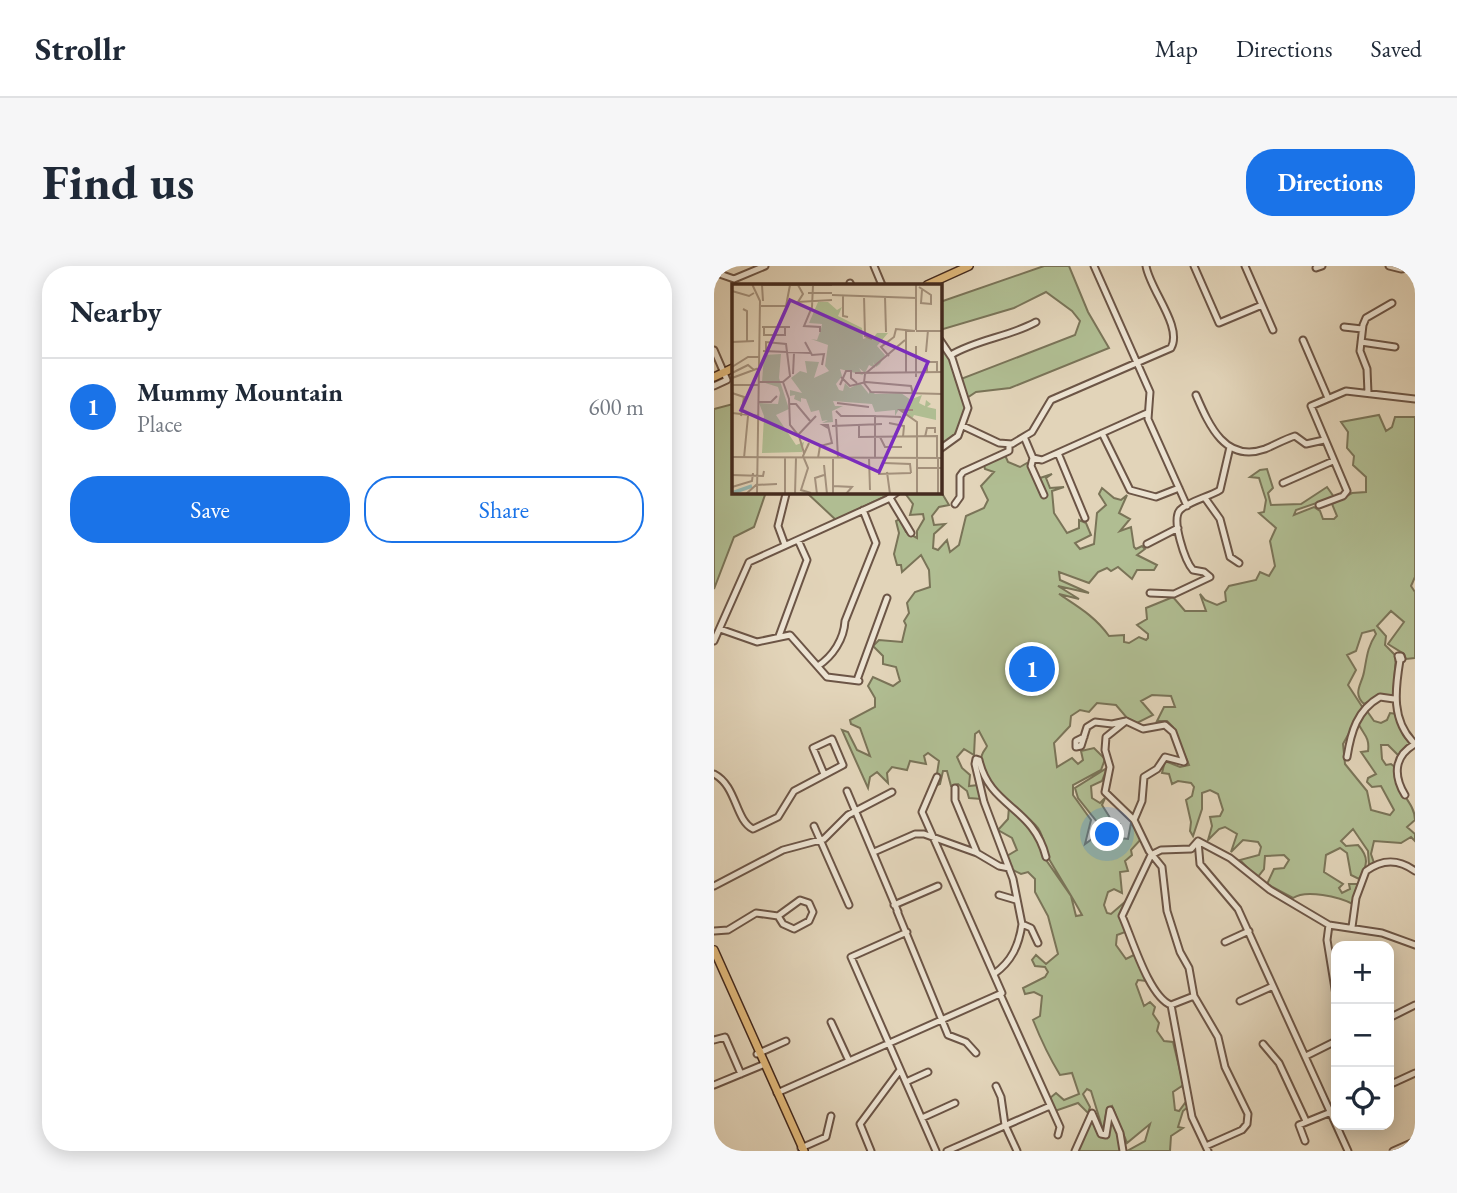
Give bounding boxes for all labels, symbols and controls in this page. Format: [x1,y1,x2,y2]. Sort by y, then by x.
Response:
text: Strollr [35,27,126,70]
text: Map [1155,33,1198,64]
text: Directions [1236,33,1333,64]
text: Saved [1371,33,1422,64]
button: Directions [1246,149,1415,216]
text: Find us [42,150,194,214]
inset map [732,284,942,494]
text: Nearby [70,292,162,331]
text: Mummy Mountain [137,375,343,409]
text: 1 [87,392,99,422]
text: 600 m [588,392,644,422]
text: Place [137,409,182,439]
button: Save [70,476,350,543]
button: Share [364,476,644,543]
pin: 1 [1009,643,1055,695]
your location [1090,817,1124,851]
map controls [1331,941,1394,1130]
button: + [1331,941,1394,1004]
button: − [1331,1004,1394,1067]
button: locate [1331,1067,1394,1130]

